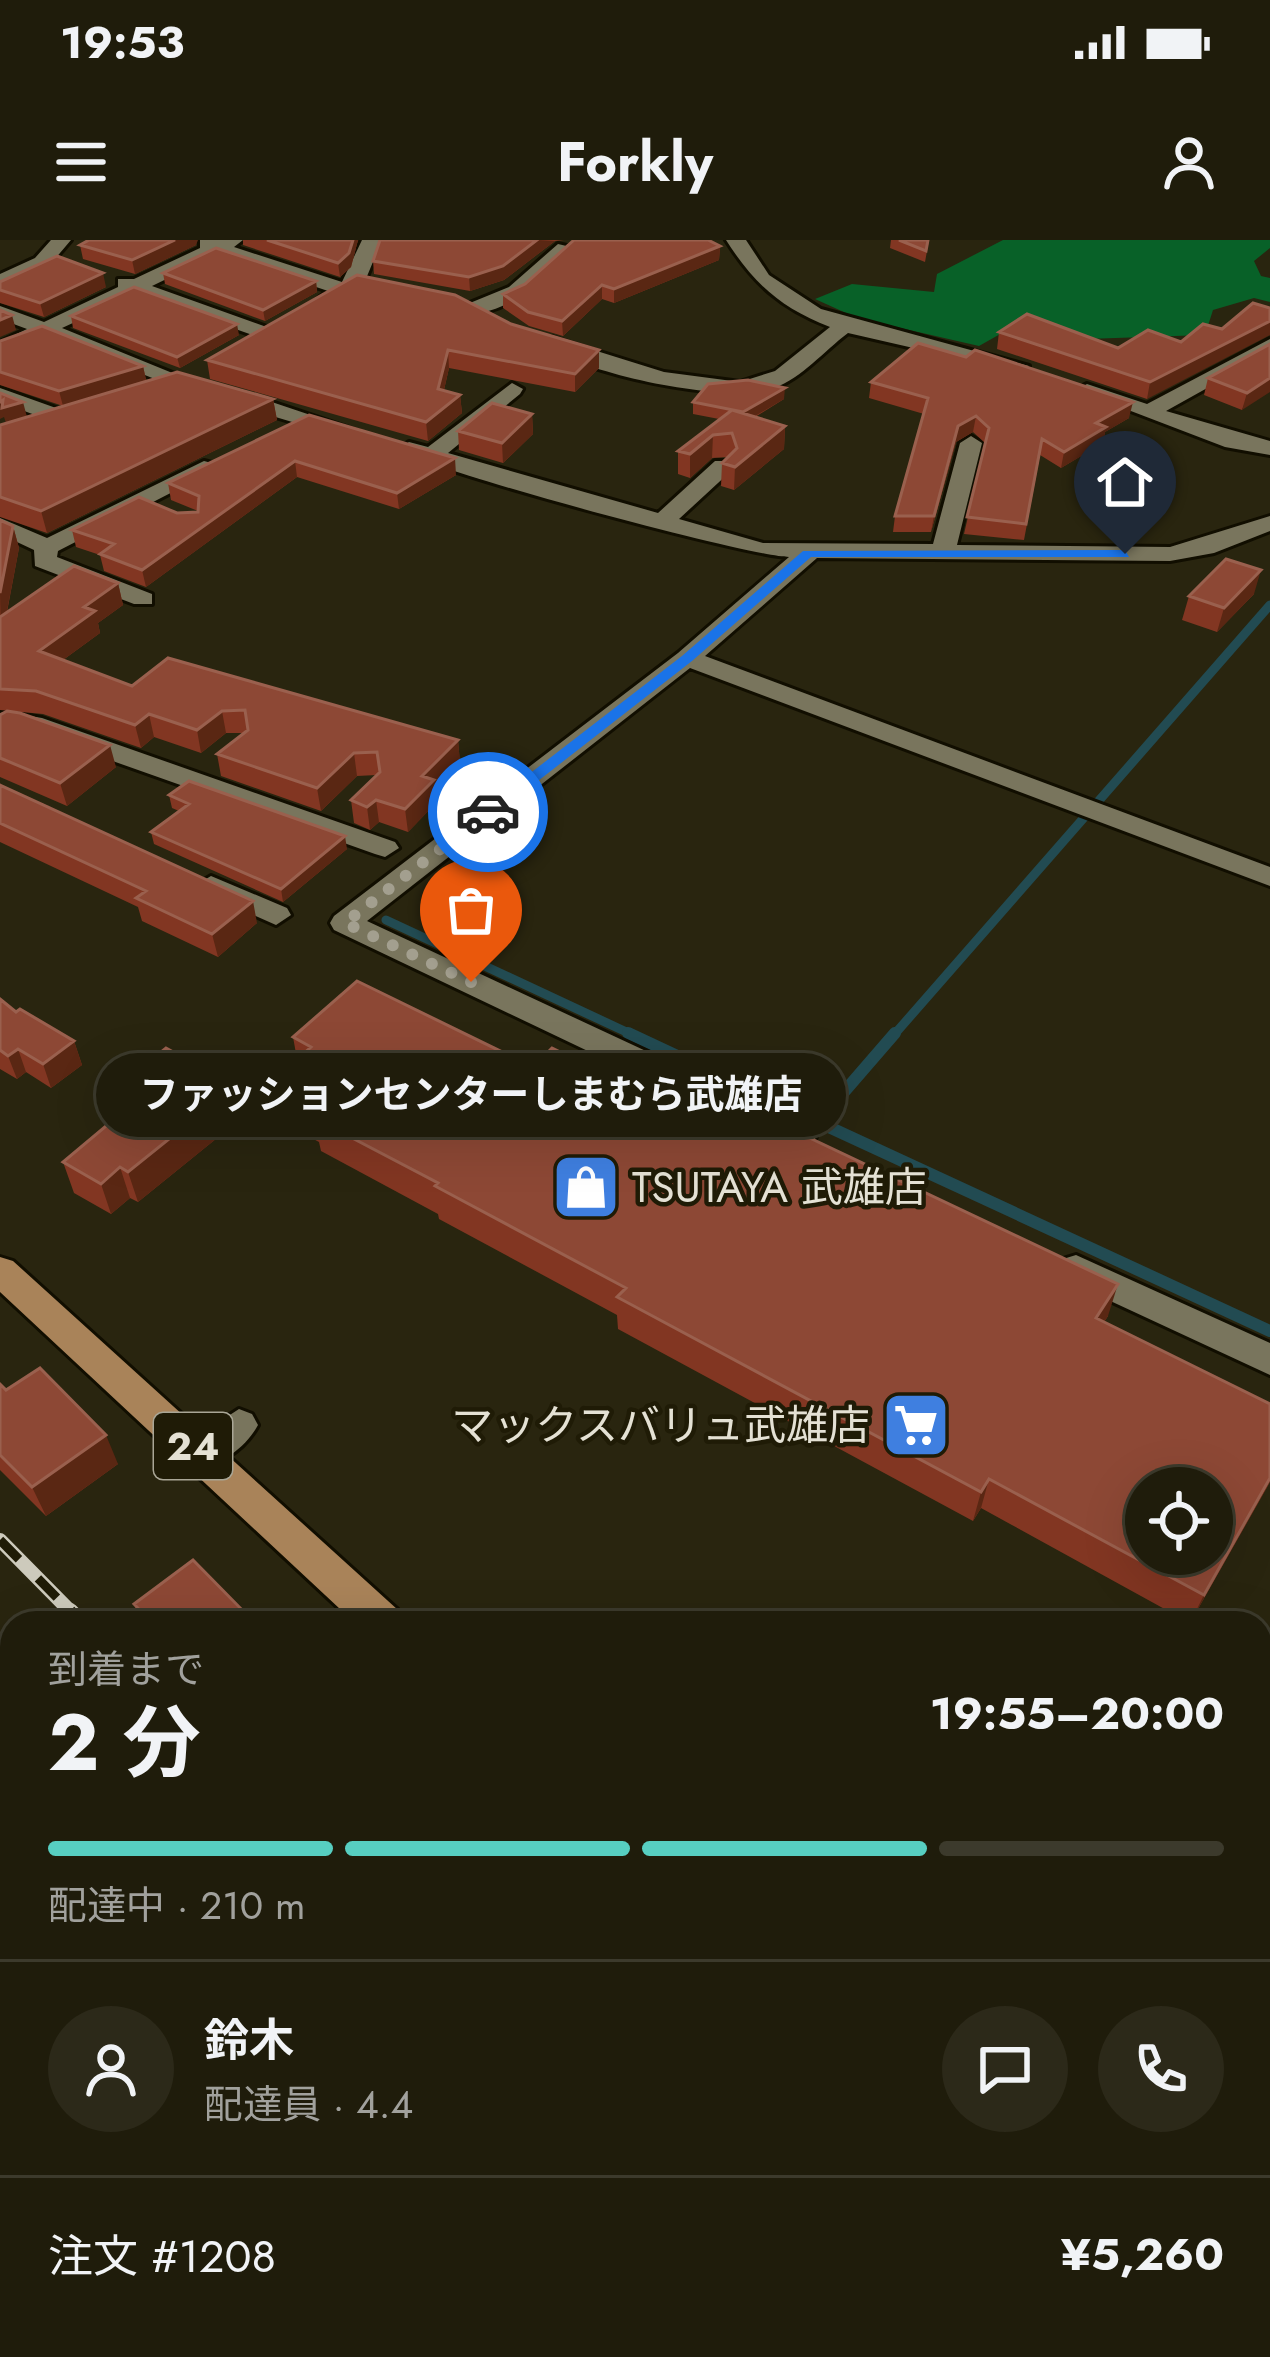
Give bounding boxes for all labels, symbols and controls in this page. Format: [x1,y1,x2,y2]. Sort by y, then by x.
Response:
text: 19:53 [60,10,184,75]
text: Forkly [557,123,713,201]
icon: menu [48,129,114,195]
icon: person [1156,129,1222,195]
pin [1074,431,1176,554]
icon: home [1092,449,1158,515]
courier [428,752,548,872]
icon: car [455,779,521,845]
pin [420,859,522,982]
icon: bag [438,877,504,943]
callout: ファッションセンターしまむら武雄店 [96,1054,846,1138]
text: ファッションセンターしまむら武雄店 [139,1066,803,1123]
shop icon: TSUTAYA 武雄店 [551,1152,621,1222]
place label: TSUTAYA 武雄店 [632,1157,927,1218]
supermarket icon: マックスバリュ武雄店 [881,1390,951,1460]
place label: マックスバリュ武雄店 [451,1395,870,1456]
road number: 24 [154,1413,232,1479]
map controls [1125,1467,1233,1575]
button: locate [1125,1467,1233,1575]
text: 到着まで [48,1641,204,1698]
text: 19:55–20:00 [930,1681,1224,1746]
text: 2 分 [48,1687,201,1799]
text: 配達中 · 210 m [48,1877,305,1934]
button: person [48,2006,174,2132]
button: chat [942,2006,1068,2132]
button: phone [1098,2006,1224,2132]
text: 鈴木 [204,2008,294,2073]
text: 配達員 · 4.4 [204,2076,413,2133]
text: ¥5,260 [1061,2222,1224,2287]
text: 注文 #1208 [48,2224,276,2289]

